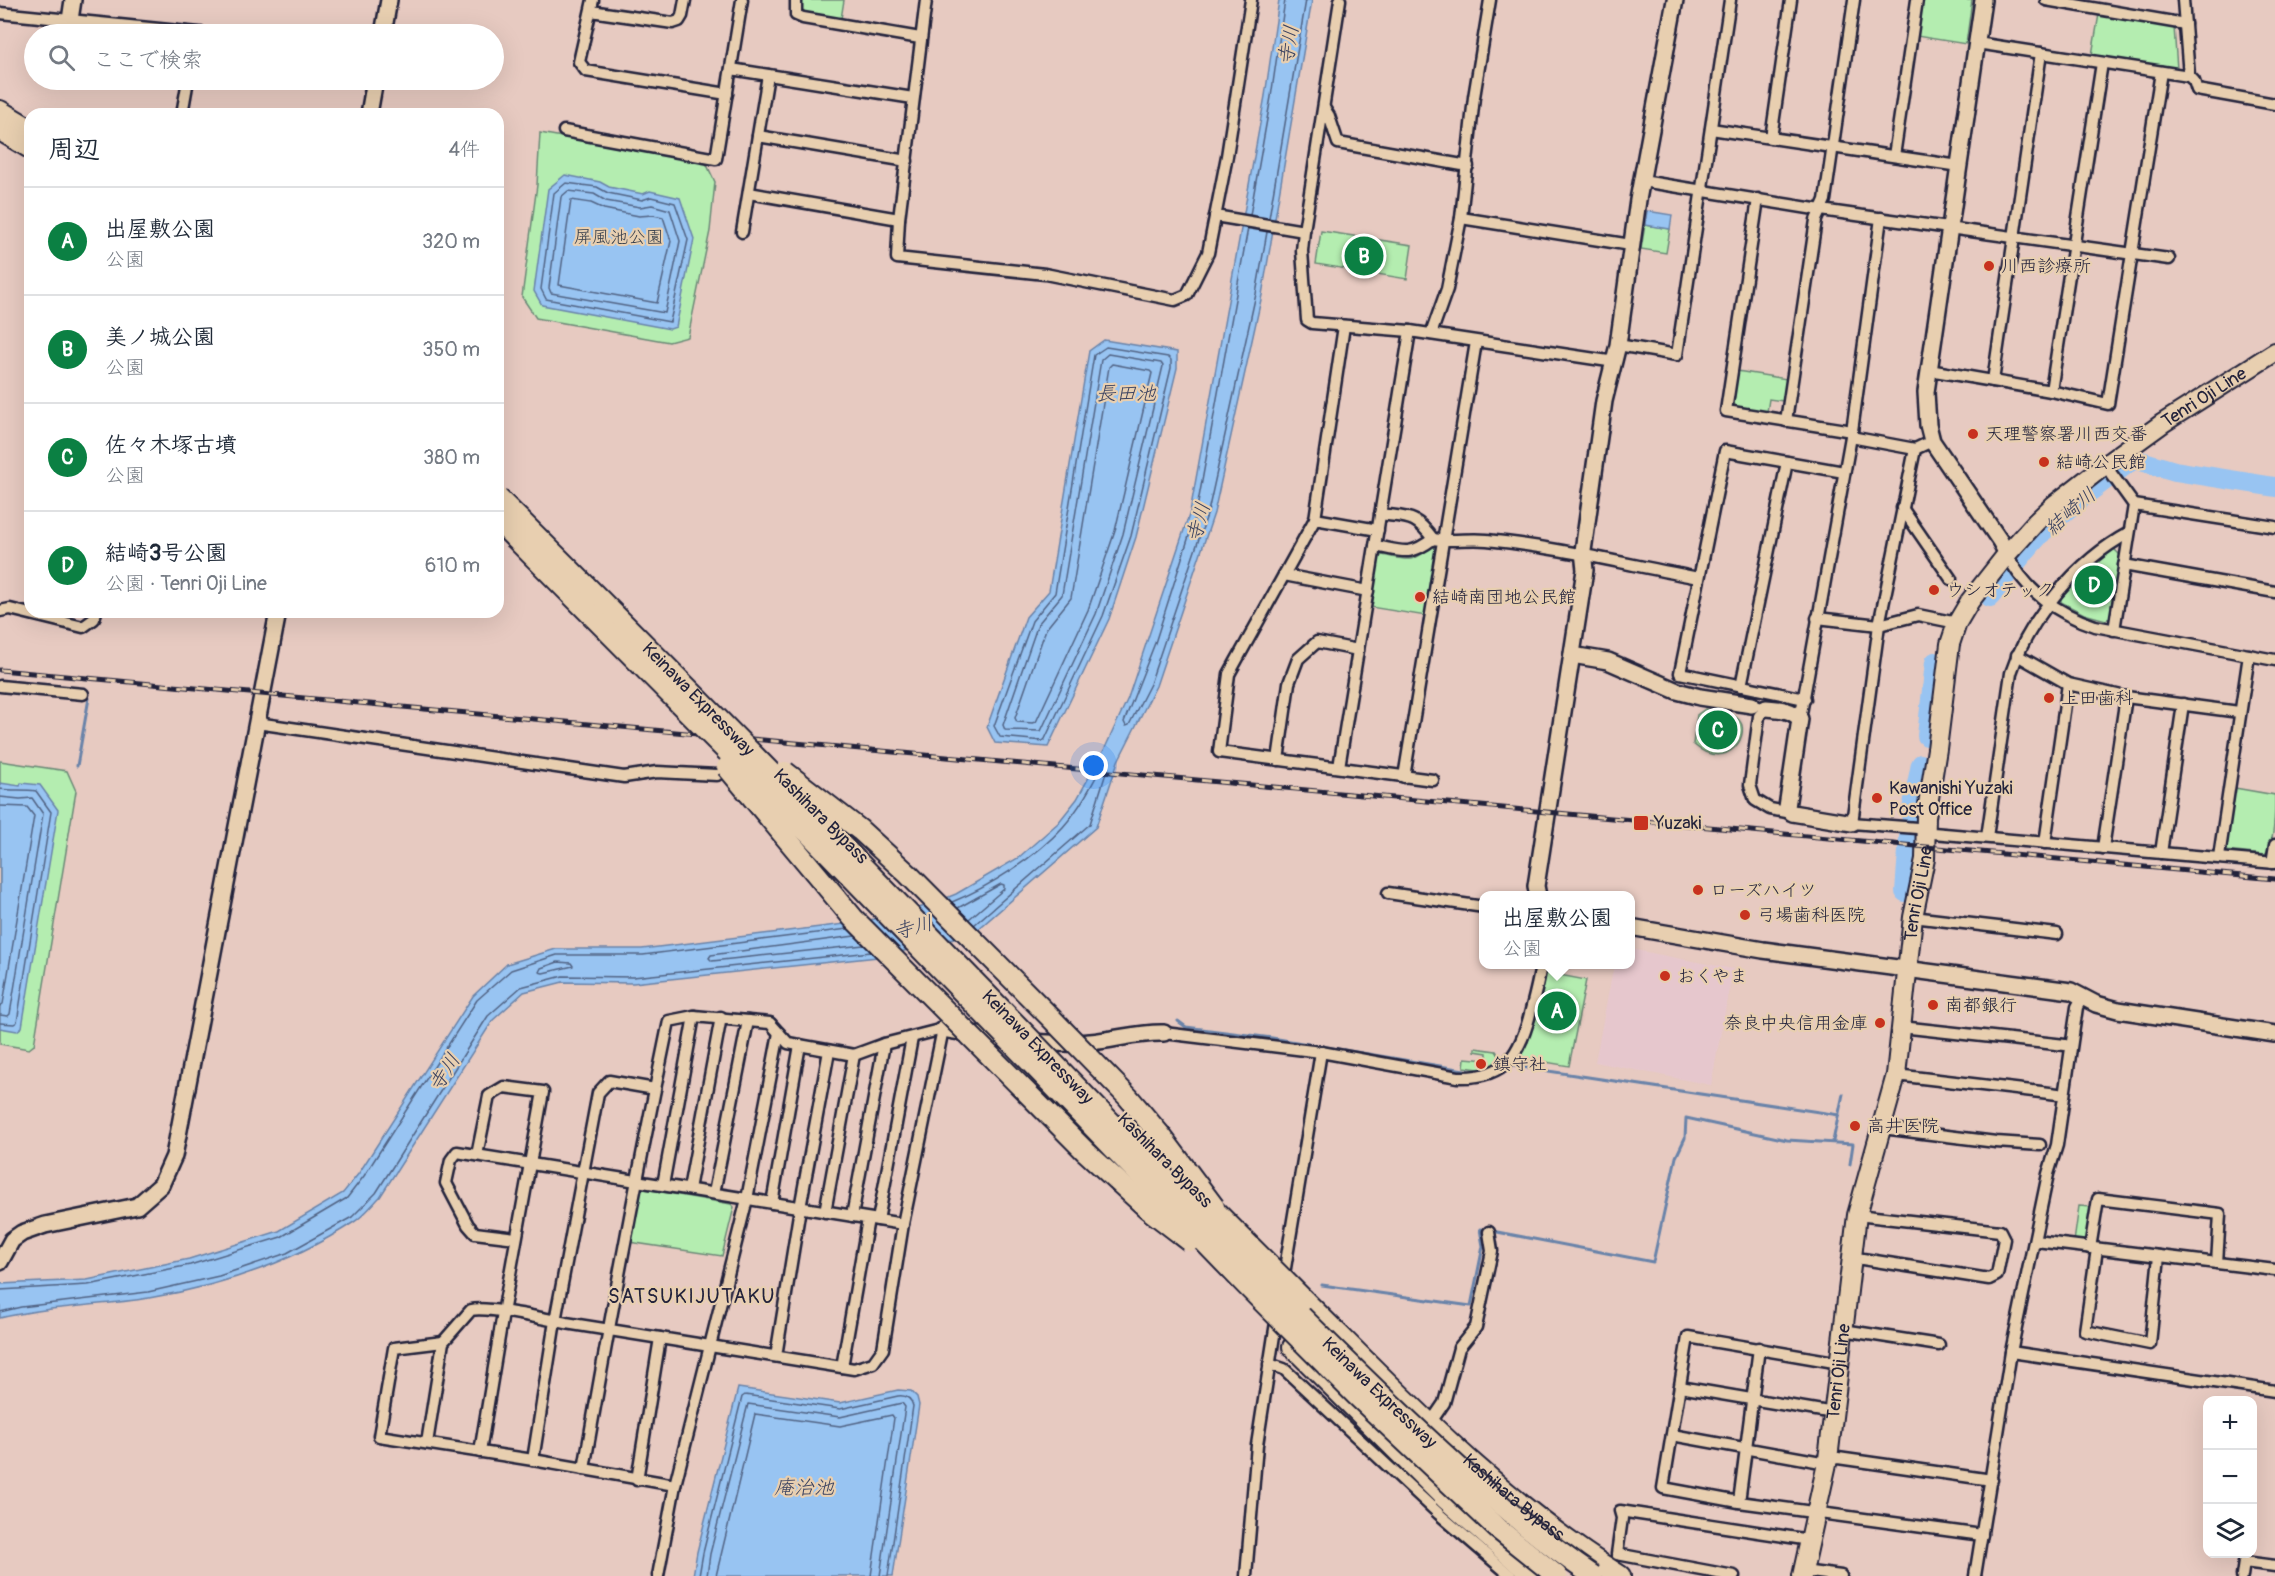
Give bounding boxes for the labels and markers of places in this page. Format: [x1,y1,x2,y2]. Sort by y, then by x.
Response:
pin: B [1344,234,1384,278]
place label: 川西診療所 [2001,255,2091,278]
marker: 川西診療所 [1982,259,1996,273]
place label: 天理警察署川西交番 [1985,423,2147,446]
marker: 天理警察署川西交番 [1966,427,1980,441]
place label: 結崎公民館 [2056,451,2146,474]
marker: 結崎公民館 [2037,455,2051,469]
pin: D [2074,562,2114,608]
place label: ウシオテック [1946,579,2054,602]
marker: ウシオテック [1927,583,1941,597]
place label: 結崎南団地公民館 [1432,586,1576,609]
marker: 結崎南団地公民館 [1413,590,1427,604]
place label: 上田歯科 [2061,687,2133,710]
marker: 上田歯科 [2042,691,2056,705]
pin: C [1698,708,1738,752]
place label: Kawanishi Yuzaki Post Office [1889,777,2013,821]
marker: Kawanishi Yuzaki Post Office [1870,791,1884,805]
place label: Yuzaki [1653,812,1701,835]
marker: Yuzaki [1632,814,1650,832]
place label: ローズハイツ [1710,879,1817,902]
marker: ローズハイツ [1691,883,1705,897]
place label: 弓場歯科医院 [1757,904,1865,927]
marker: 弓場歯科医院 [1738,908,1752,922]
place label: おくやま [1677,965,1748,988]
marker: おくやま [1658,969,1672,983]
pin: A [1538,988,1576,1034]
place label: 南都銀行 [1945,994,2017,1017]
marker: 南都銀行 [1926,998,1940,1012]
place label: 奈良中央信用金庫 [1724,1012,1868,1035]
marker: 奈良中央信用金庫 [1873,1016,1887,1030]
place label: 鎮守社 [1493,1053,1547,1076]
marker: 鎮守社 [1474,1057,1488,1071]
place label: 高井医院 [1867,1115,1939,1138]
marker: 高井医院 [1848,1119,1862,1133]

